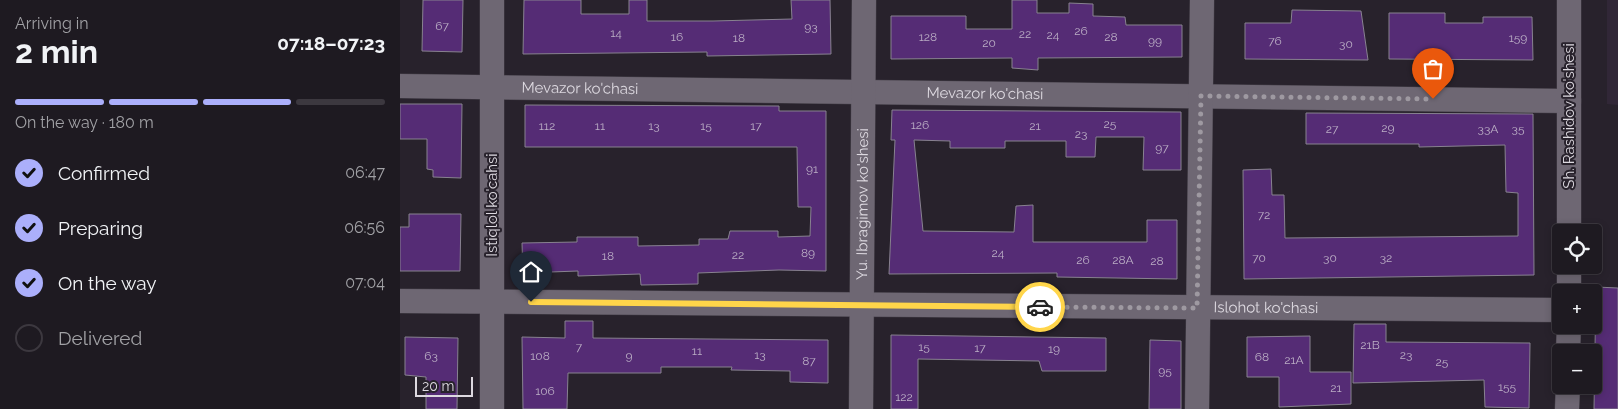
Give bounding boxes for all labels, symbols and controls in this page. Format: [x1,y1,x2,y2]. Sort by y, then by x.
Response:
text: Arriving in [15,14,89,33]
house number: 67 [435,19,449,33]
house number: 93 [804,20,818,34]
house number: 26 [1074,24,1088,38]
house number: 14 [610,26,622,40]
house number: 22 [1019,27,1031,41]
house number: 24 [1047,28,1060,42]
house number: 16 [671,30,683,44]
house number: 128 [919,30,937,44]
house number: 28 [1104,30,1118,44]
house number: 18 [733,31,745,45]
house number: 159 [1509,31,1527,45]
text: 07:18–07:23 [277,32,385,54]
text: 2 min [15,33,98,70]
house number: 99 [1148,34,1162,48]
house number: 76 [1268,34,1282,48]
house number: 20 [982,36,996,50]
house number: 30 [1339,37,1353,51]
street label: Sh. Rashidov ko'shesi [1560,43,1578,189]
pin [1412,48,1454,99]
icon: bag [1419,55,1447,83]
street label: Mevazor ko'chasi [521,79,639,98]
street label: Mevazor ko'chasi [926,84,1044,103]
text: On the way · 180 m [15,113,154,132]
house number: 25 [1104,117,1117,131]
house number: 126 [911,118,929,132]
house number: 112 [539,119,555,133]
house number: 11 [595,119,605,133]
house number: 13 [648,119,660,133]
house number: 15 [700,119,712,133]
house number: 17 [750,119,762,133]
house number: 21 [1029,119,1041,133]
house number: 29 [1381,121,1395,135]
house number: 27 [1326,122,1339,136]
house number: 33A [1478,122,1498,136]
house number: 35 [1512,122,1525,136]
house number: 23 [1075,127,1087,141]
street label: Yu. Ibragimov ko'shesi [853,128,872,280]
house number: 97 [1155,141,1169,155]
street label: Istiqlol ko'cahsi [483,153,501,257]
icon: check [15,159,43,187]
text: Confirmed [58,162,150,184]
house number: 91 [806,162,818,176]
text: 06:47 [345,163,385,182]
house number: 72 [1258,208,1270,222]
icon: check [15,214,43,242]
text: Preparing [58,217,143,239]
text: 06:56 [344,218,385,237]
map controls [1552,224,1602,394]
button: locate [1552,224,1602,274]
house number: 89 [801,246,815,260]
house number: 24 [992,246,1005,260]
house number: 22 [732,248,744,262]
house number: 18 [602,249,614,263]
pin [510,251,552,302]
house number: 70 [1252,251,1266,265]
house number: 30 [1323,251,1337,265]
house number: 32 [1380,251,1392,265]
house number: 26 [1076,253,1090,267]
house number: 28A [1112,253,1134,267]
house number: 28 [1150,254,1164,268]
icon: home [517,258,545,286]
icon: check [15,269,43,297]
text: On the way [58,272,157,294]
text: 07:04 [345,273,385,292]
courier [1015,282,1065,332]
button: + [1552,284,1602,334]
icon: car [1026,293,1054,321]
street label: Islohot ko'chasi [1214,298,1318,317]
text: Delivered [58,327,142,349]
house number: 21B [1360,338,1380,352]
house number: 7 [576,340,583,354]
house number: 15 [918,340,930,354]
house number: 17 [974,341,986,355]
house number: 19 [1048,342,1060,356]
house number: 11 [692,344,702,358]
button: − [1552,344,1602,394]
house number: 13 [754,348,766,362]
house number: 23 [1400,348,1412,362]
house number: 63 [424,349,438,363]
house number: 108 [530,349,550,363]
house number: 9 [625,349,633,363]
house number: 68 [1255,350,1269,364]
house number: 21A [1284,353,1304,367]
house number: 87 [802,354,816,368]
house number: 25 [1436,355,1449,369]
house number: 95 [1158,364,1172,378]
scale bar [415,374,472,397]
text: 20 m [422,378,454,394]
house number: 155 [1498,380,1517,394]
house number: 21 [1330,381,1342,395]
house number: 106 [535,384,555,398]
house number: 122 [895,390,913,404]

